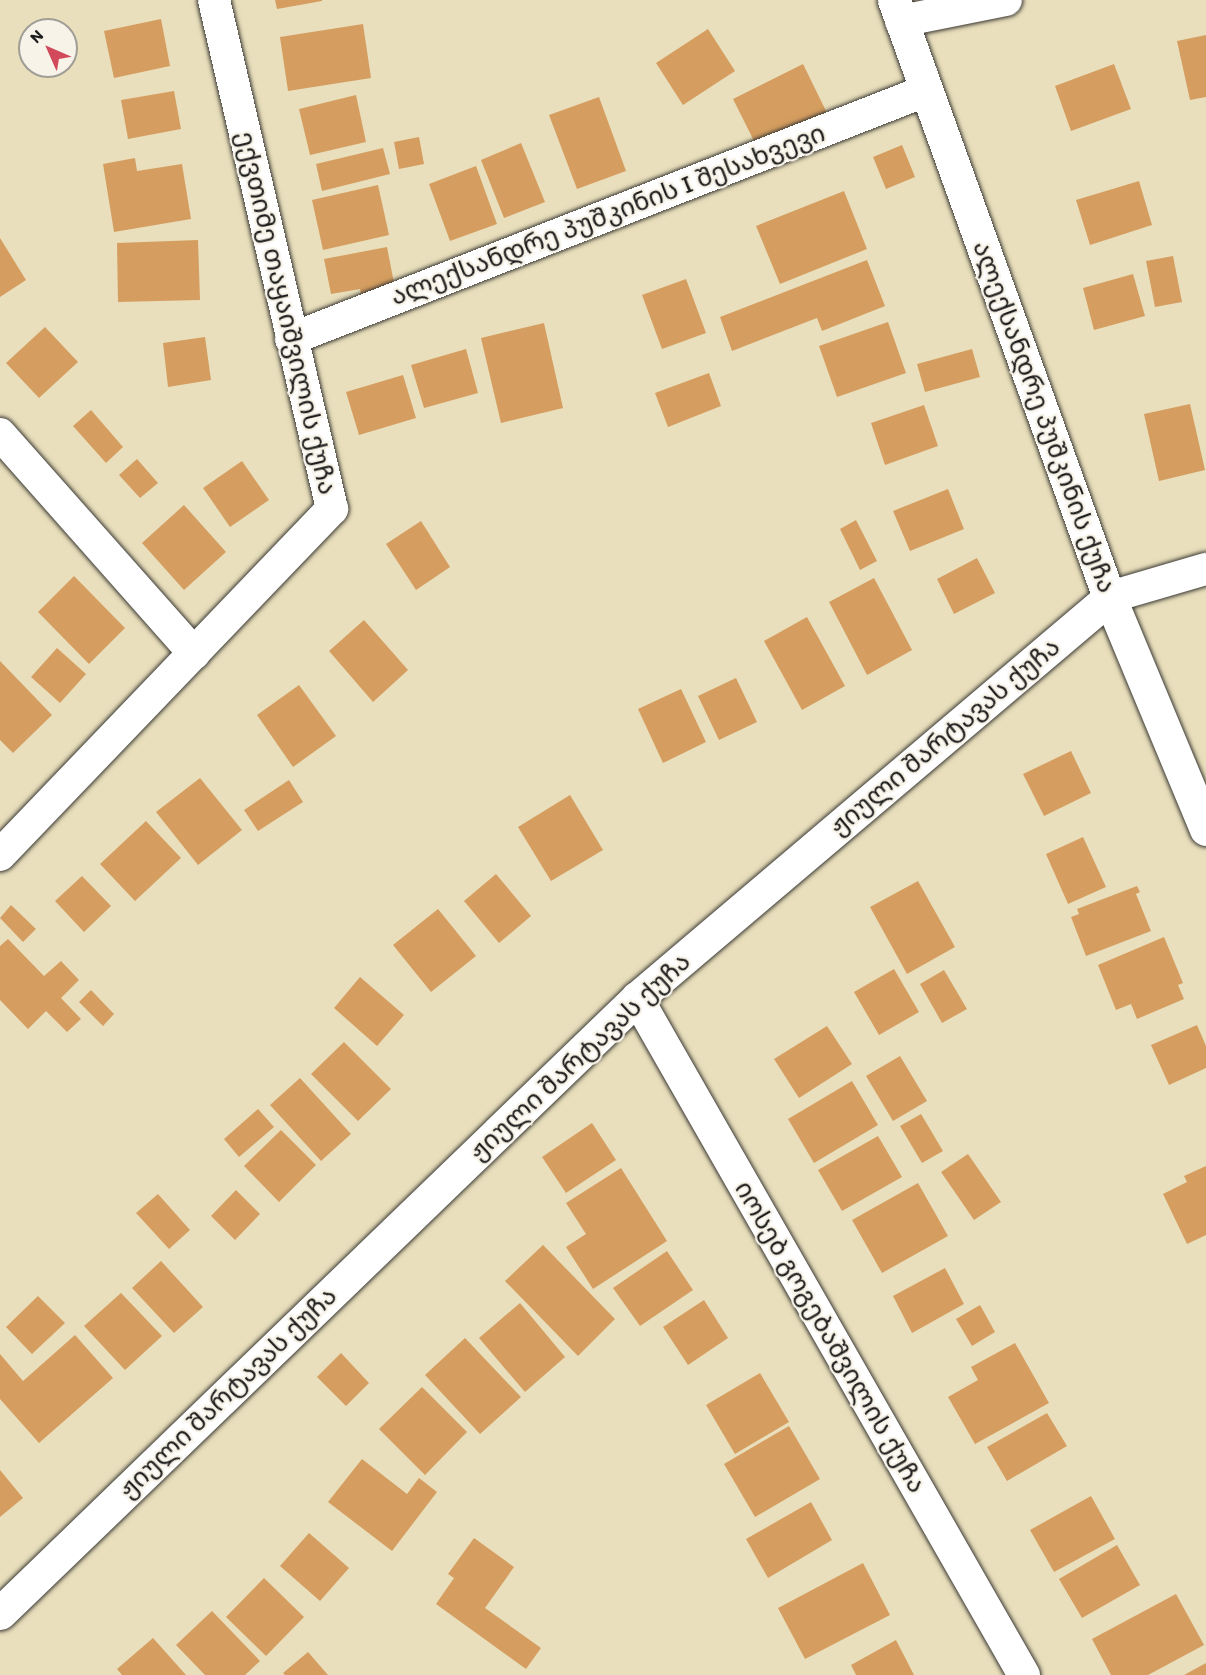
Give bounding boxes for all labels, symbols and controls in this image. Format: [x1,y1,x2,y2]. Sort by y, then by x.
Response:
north arrow [18,18,78,78]
text: N [26,26,47,47]
street label: ალექსანდრე პუშკინის I შესახვევი [386,117,830,313]
street label: ექვთიმე თაყაიშვილის ქუჩა [229,128,343,498]
street label: ალექსანდრე პუშკინის ქუჩა [966,237,1122,597]
street label: ჟიული შარტავას ქუჩა [823,631,1067,843]
street label: ჟიული შარტავას ქუჩა [463,946,697,1168]
street label: იოსებ გოგებაშვილის ქუჩა [728,1175,932,1499]
street label: ჟიული შარტავას ქუჩა [112,1281,344,1505]

